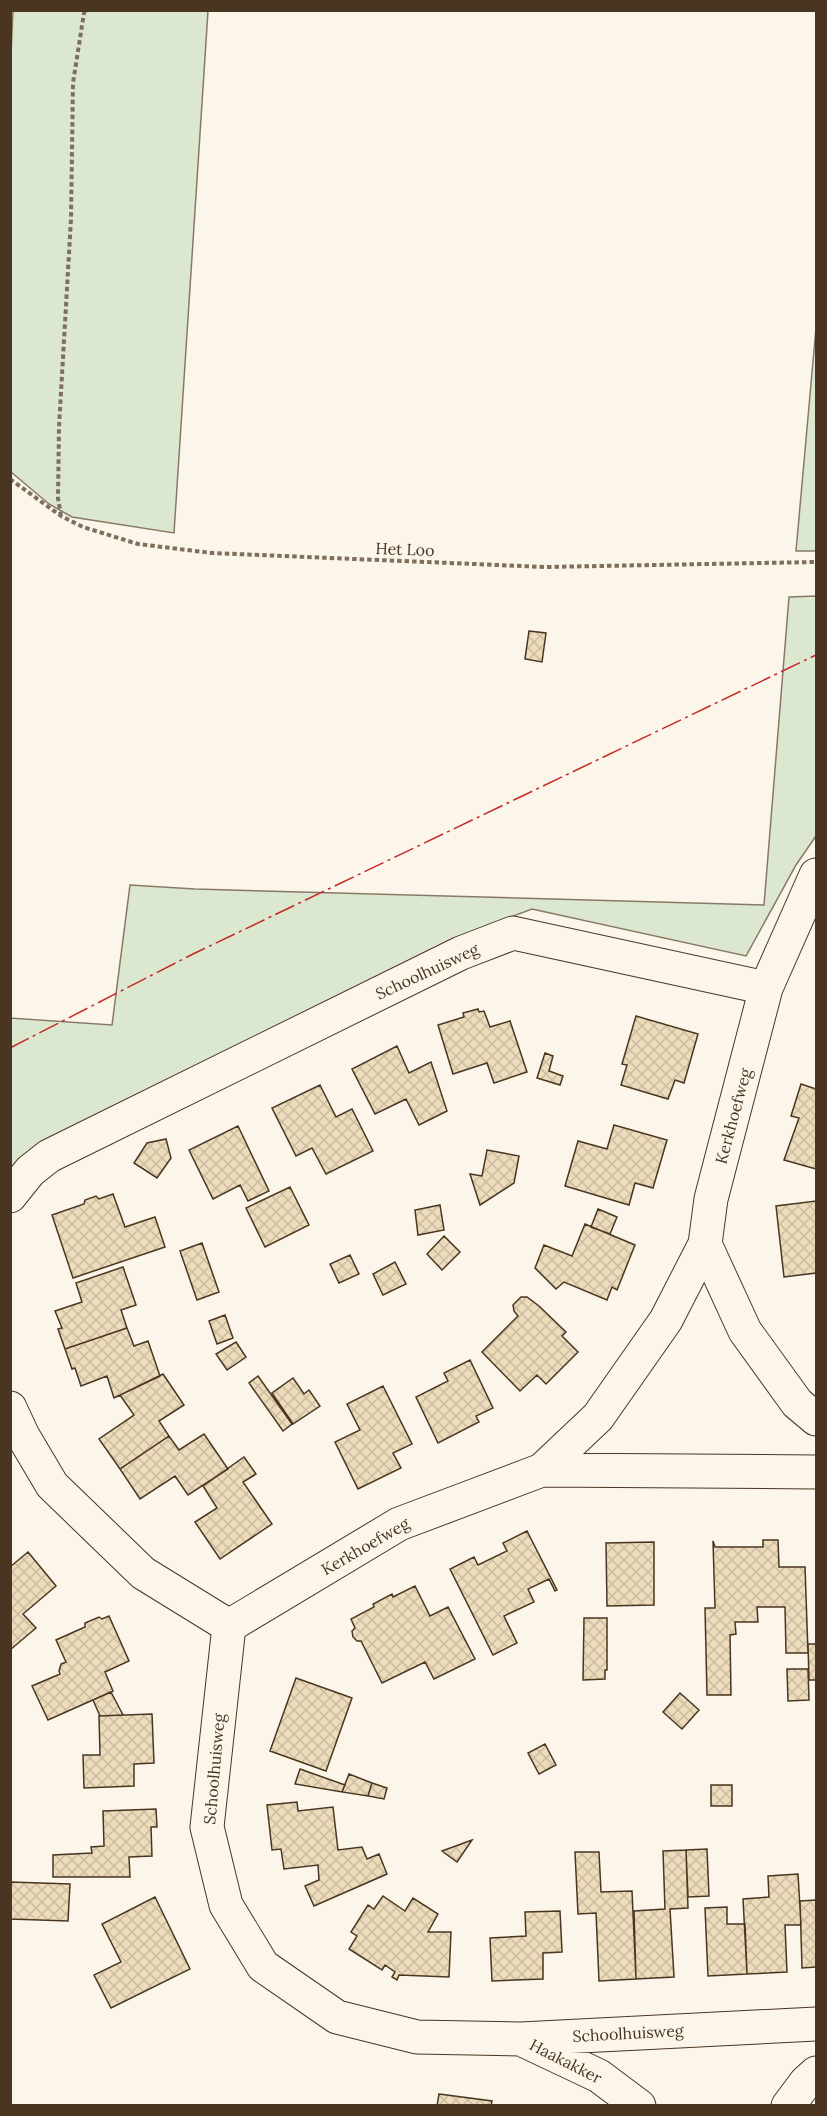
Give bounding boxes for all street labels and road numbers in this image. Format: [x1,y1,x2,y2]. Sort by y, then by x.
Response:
street label: Het Loo [375,538,435,560]
street label: Schoolhuisweg [372,938,483,1004]
street label: Kerkhoefweg [711,1065,756,1166]
street label: Kerkhoefweg [317,1512,414,1579]
street label: Schoolhuisweg [199,1711,229,1825]
street label: Schoolhuisweg [572,2020,685,2046]
street label: Haakakker [527,2034,606,2088]

